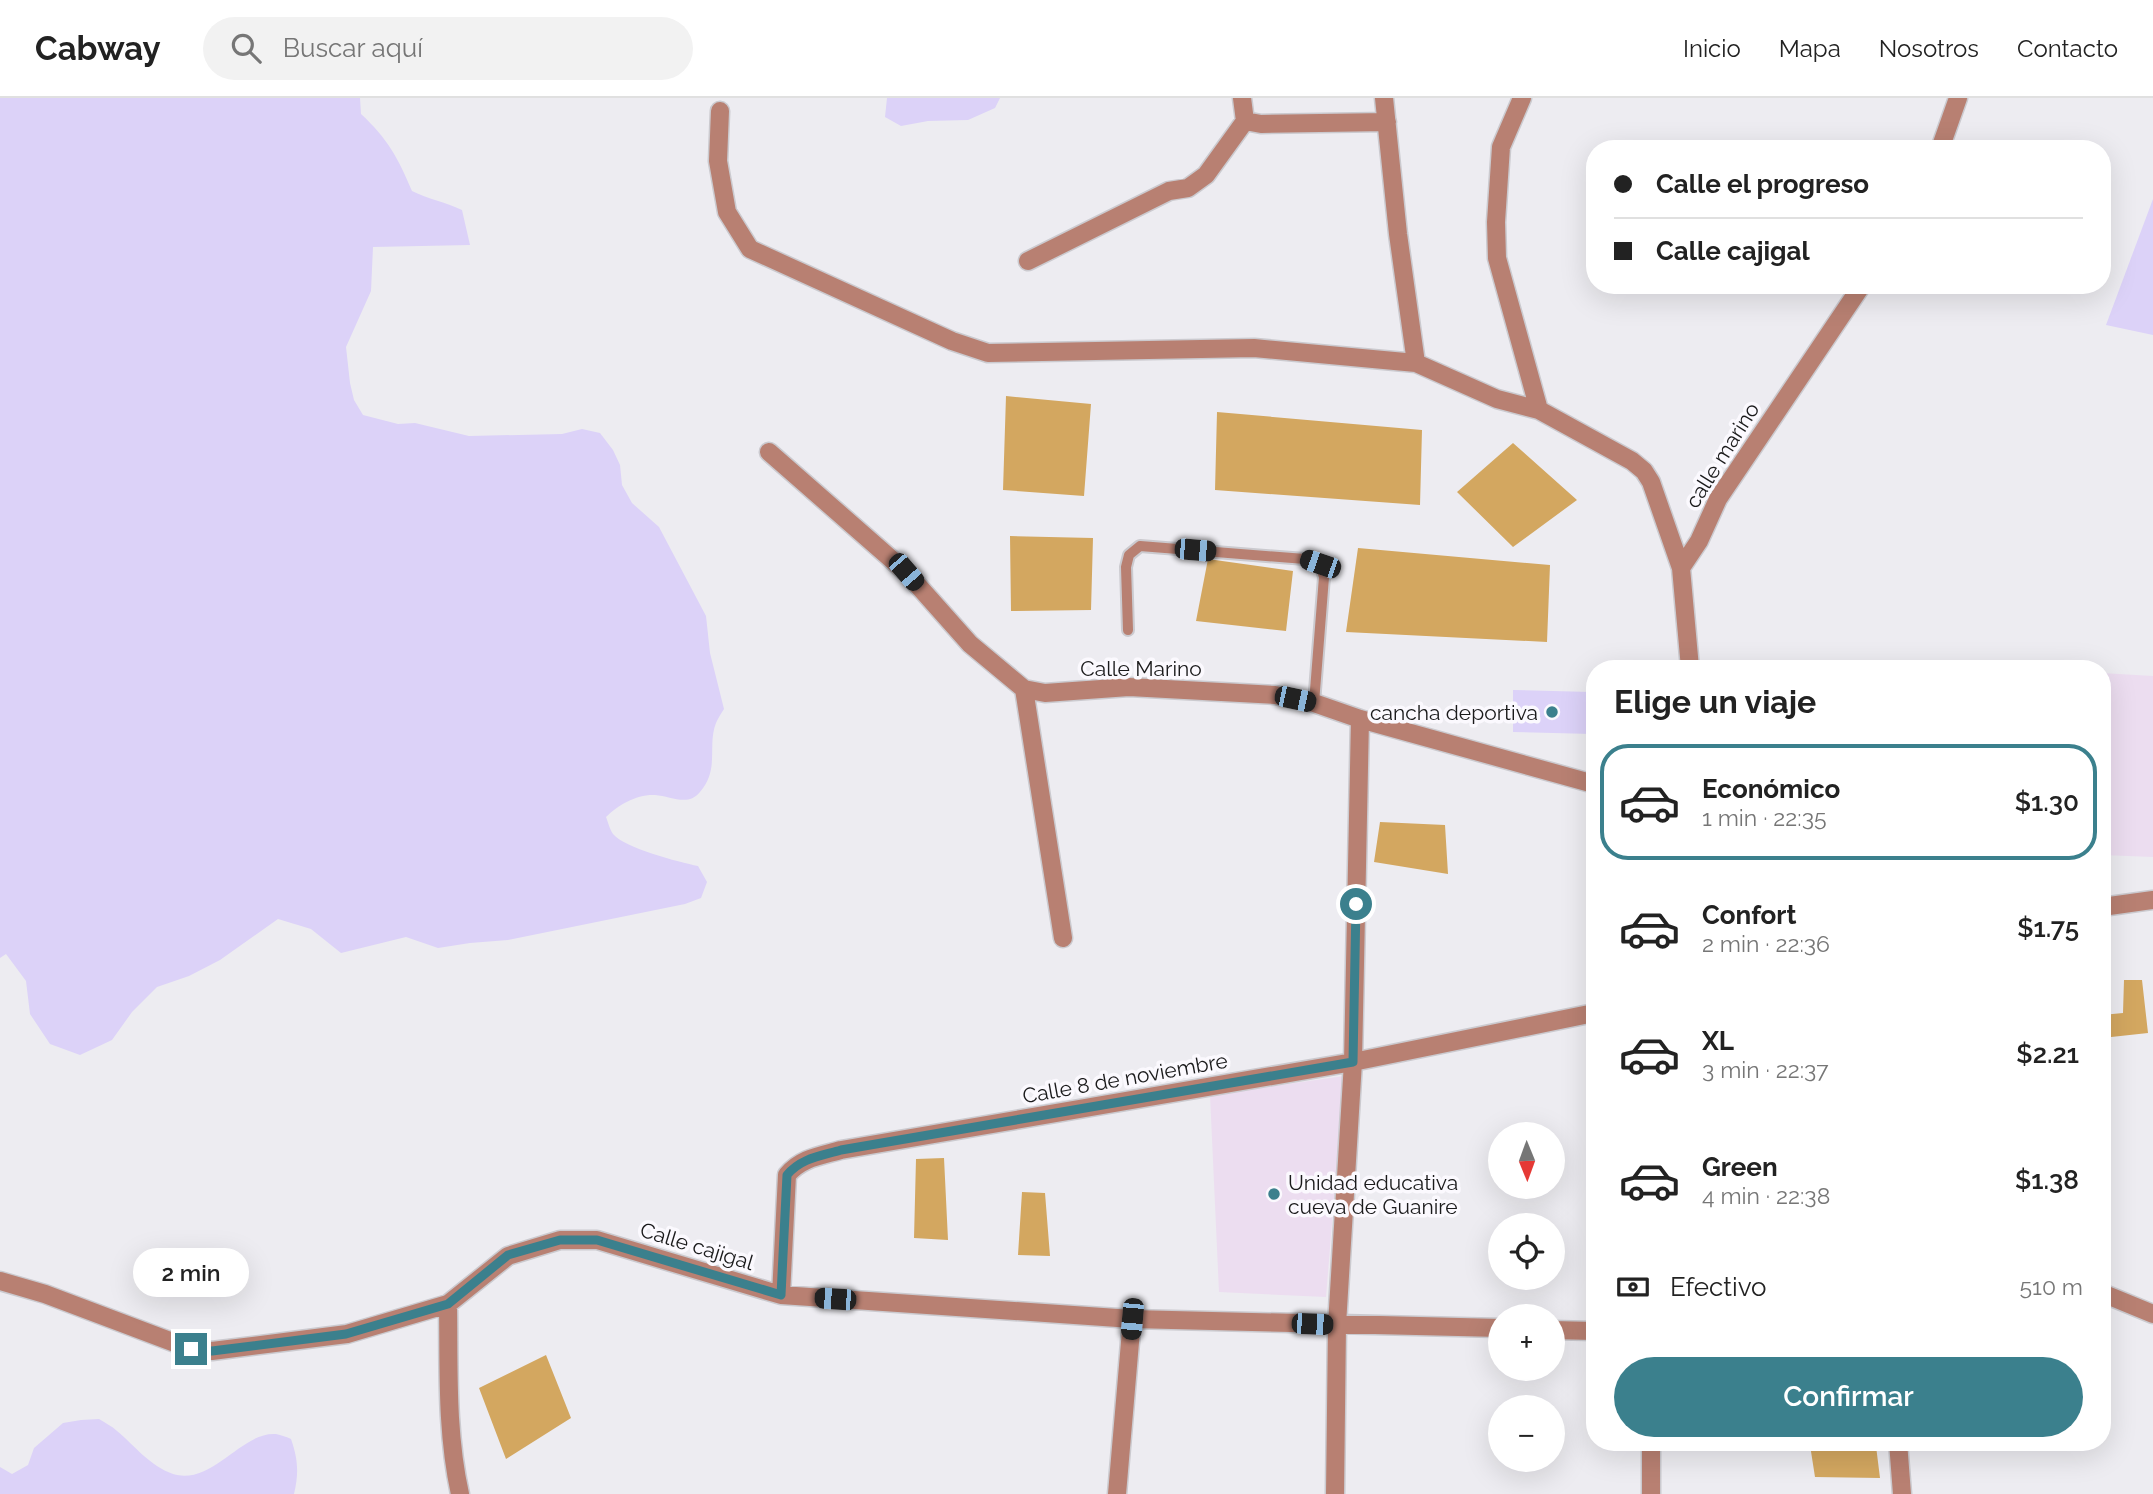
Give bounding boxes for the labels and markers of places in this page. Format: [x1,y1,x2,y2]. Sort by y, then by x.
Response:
place label: cancha deportiva [1370,700,1538,725]
marker: cancha deportiva [1544,704,1560,720]
place label: Unidad educativa cueva de Guanire [1288,1170,1458,1219]
marker: Unidad educativa cueva de Guanire [1266,1186,1282,1202]

